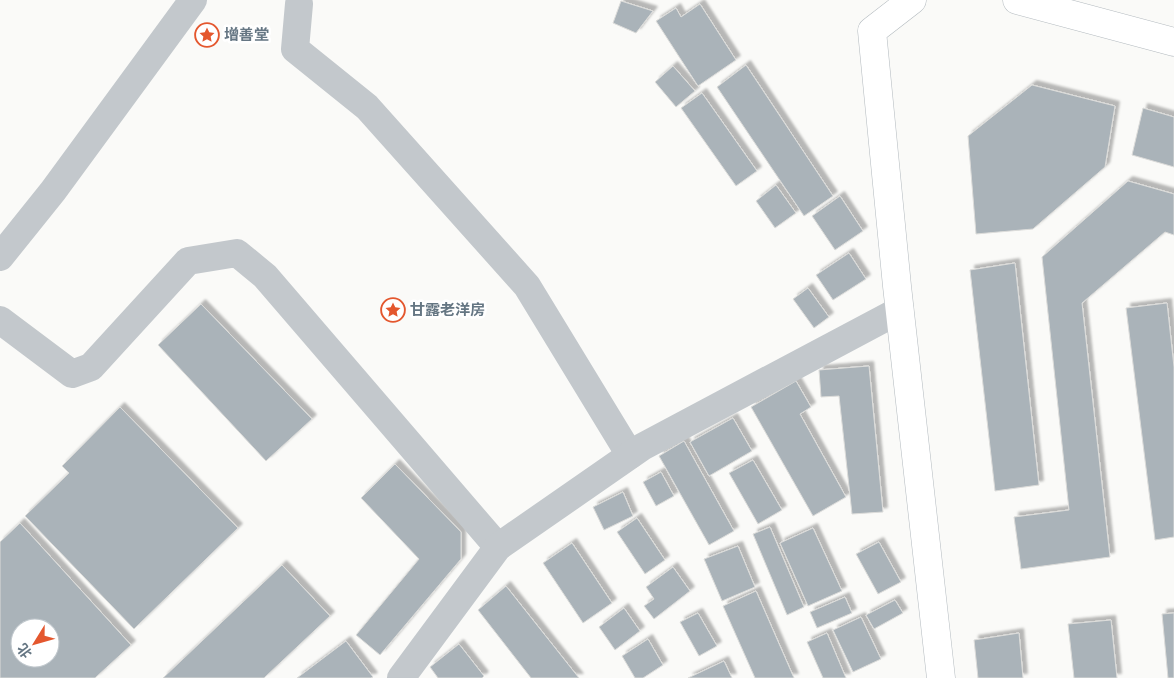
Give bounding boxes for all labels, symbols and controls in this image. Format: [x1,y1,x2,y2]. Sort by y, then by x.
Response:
place icon: 增善堂 [194,22,220,48]
place label: 增善堂 [224,26,269,44]
place icon: 甘露老洋房 [380,297,406,323]
place label: 甘露老洋房 [410,301,485,319]
north arrow [10,618,60,668]
text: 北 [14,640,36,661]

